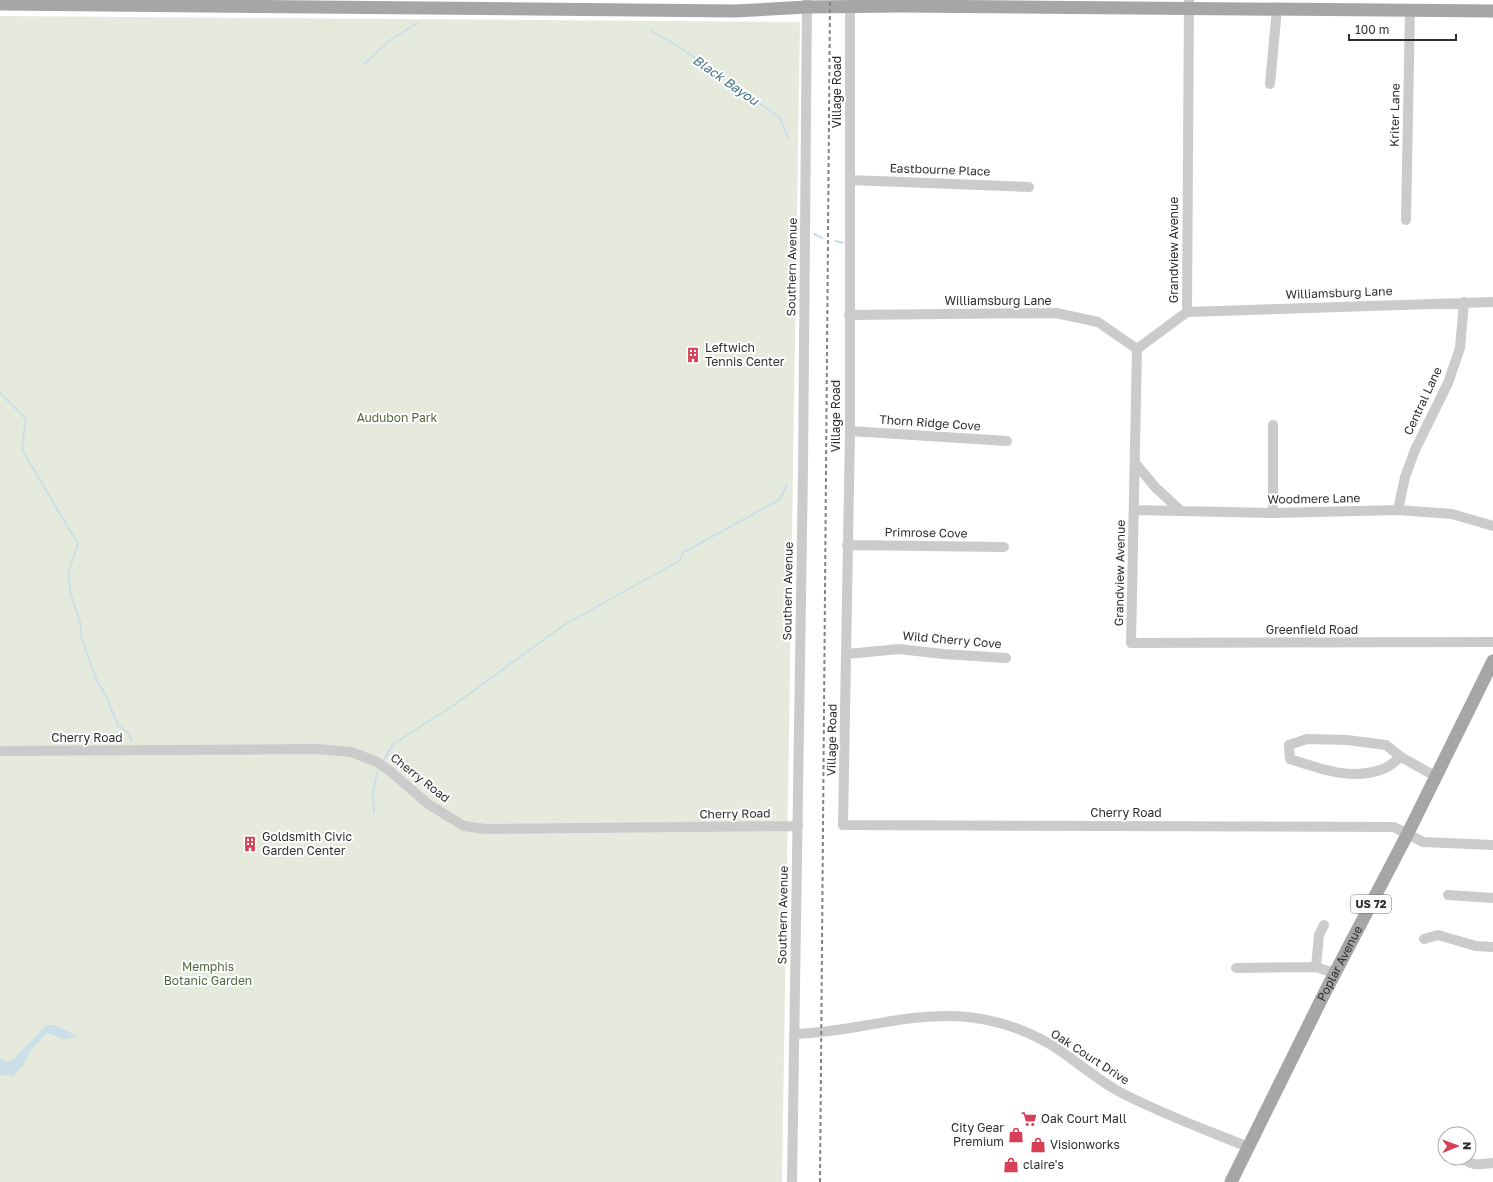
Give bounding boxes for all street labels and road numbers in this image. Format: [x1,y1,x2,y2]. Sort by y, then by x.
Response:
street label: Village Road [829,56,844,128]
street label: Kriter Lane [1386,83,1403,147]
street label: Eastbourne Place [889,160,991,179]
street label: Grandview Avenue [1166,197,1181,303]
street label: Southern Avenue [783,217,800,316]
street label: Williamsburg Lane [1285,283,1393,302]
street label: Williamsburg Lane [944,293,1052,308]
street label: Central Lane [1400,364,1445,437]
street label: Village Road [828,380,843,452]
street label: Thorn Ridge Cove [879,411,981,434]
street label: Woodmere Lane [1267,490,1361,507]
street label: Grandview Avenue [1111,520,1128,626]
street label: Primrose Cove [884,524,968,541]
street label: Southern Avenue [779,541,796,640]
street label: Greenfield Road [1266,622,1358,637]
street label: Wild Cherry Cove [902,628,1002,651]
street label: Village Road [823,704,840,776]
street label: Cherry Road [51,730,123,745]
street label: Cherry Road [388,750,453,805]
street label: Cherry Road [699,805,771,822]
street label: Cherry Road [1090,805,1162,820]
street label: Southern Avenue [774,865,791,964]
road number: US 72 [1351,895,1391,913]
street label: Poplar Avenue [1314,923,1365,1004]
street label: Oak Court Drive [1048,1026,1132,1088]

